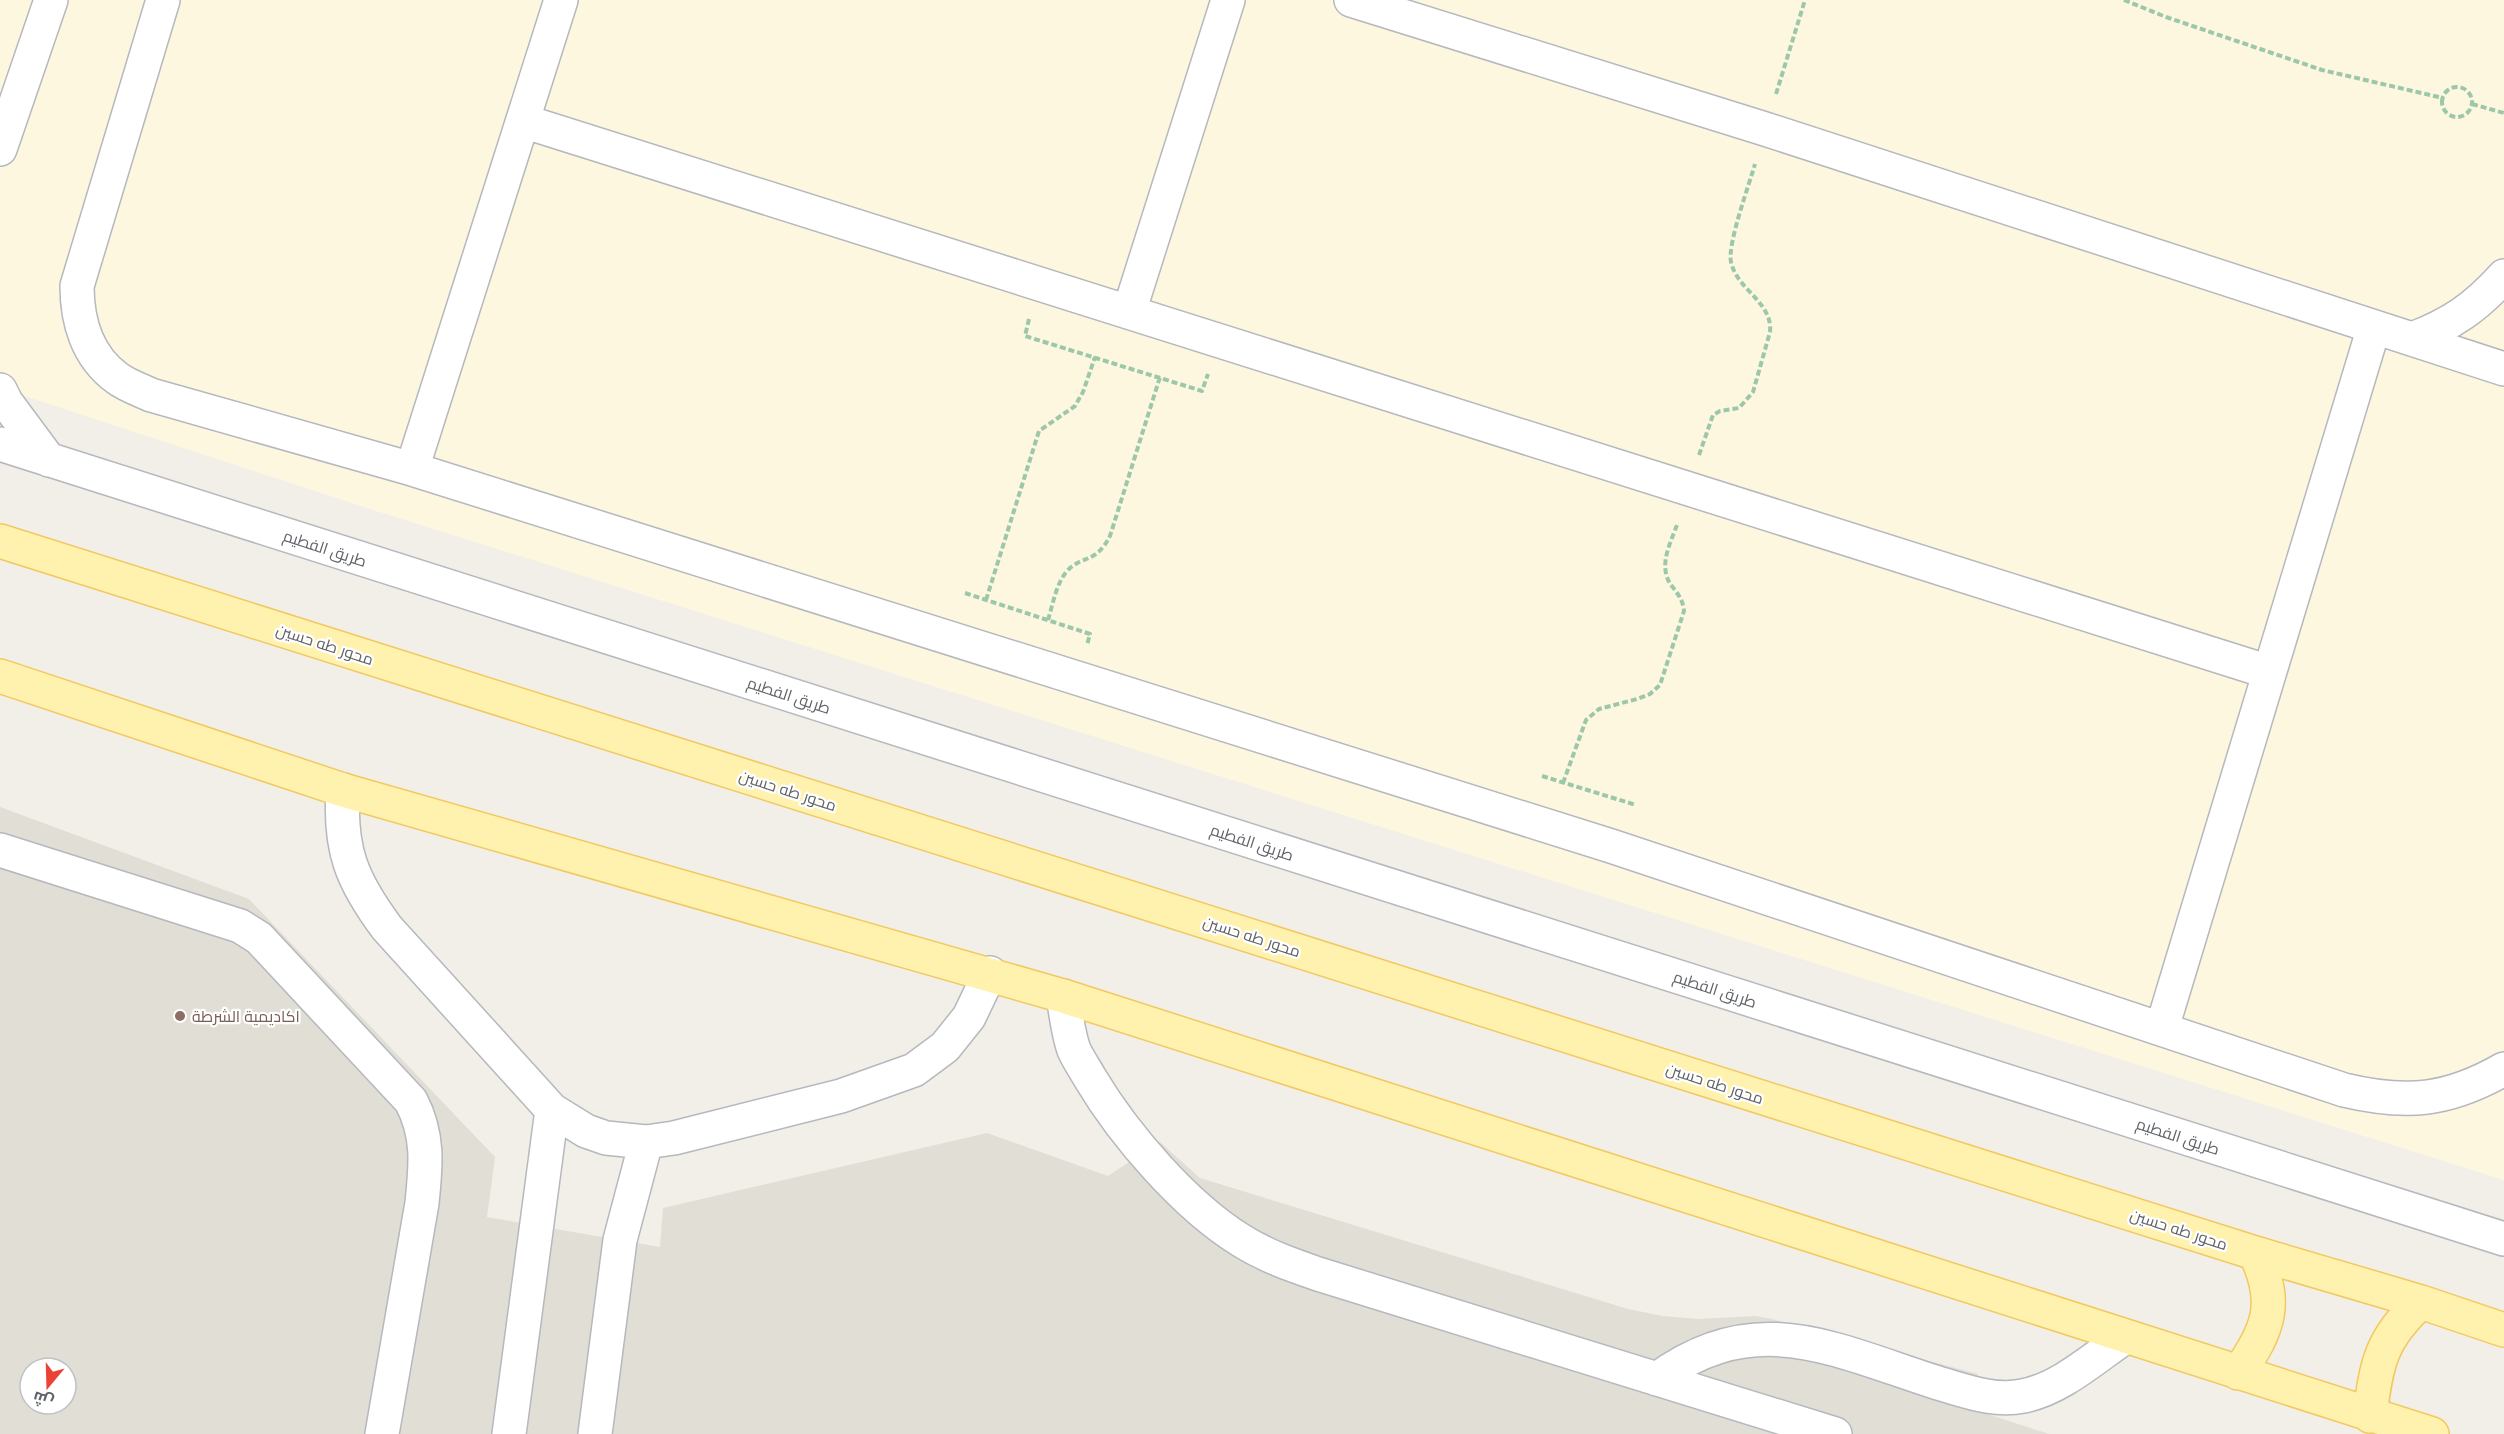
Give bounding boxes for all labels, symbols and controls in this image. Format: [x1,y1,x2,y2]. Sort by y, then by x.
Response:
street label: طريق الفطيم [280,525,369,573]
street label: محور طه حسين [274,619,376,670]
street label: طريق الفطيم [744,672,833,720]
street label: محور طه حسين [737,765,839,816]
street label: طريق الفطيم [1207,819,1296,867]
street label: محور طه حسين [1201,911,1303,962]
street label: طريق الفطيم [1670,966,1759,1014]
place label: اكاديمية الشرطة [192,1006,300,1026]
marker: اكاديمية الشرطة [173,1009,187,1023]
street label: محور طه حسين [1664,1058,1766,1109]
street label: طريق الفطيم [2133,1113,2222,1161]
street label: محور طه حسين [2128,1204,2230,1255]
north arrow [18,1356,78,1416]
text: ش [30,1387,56,1413]

